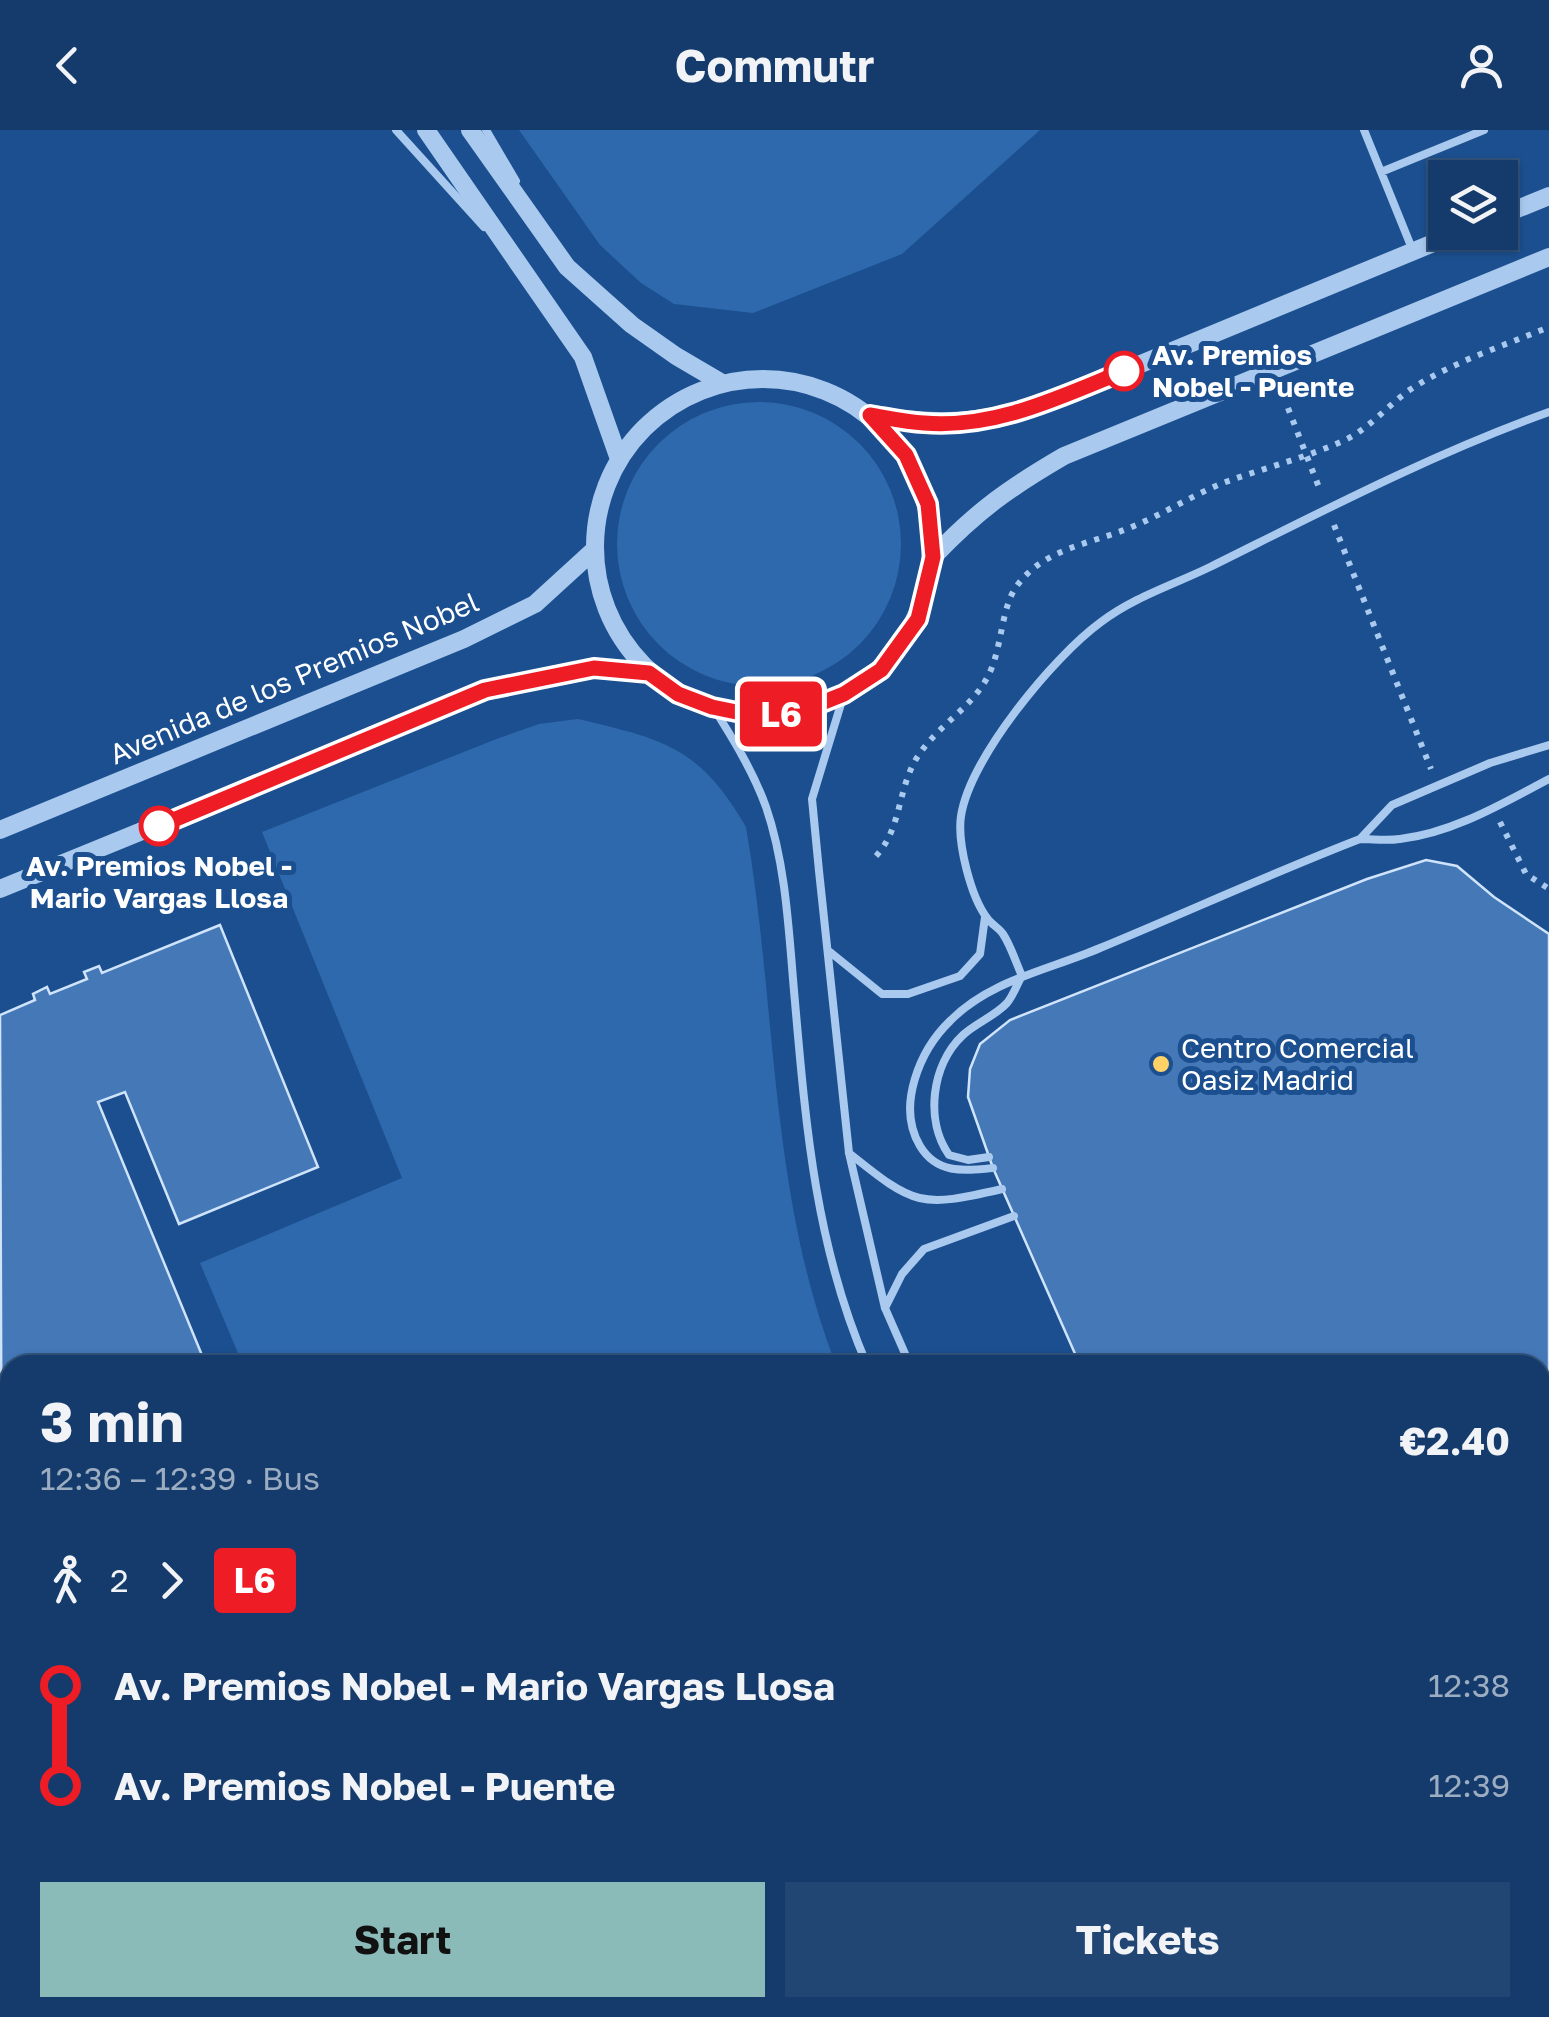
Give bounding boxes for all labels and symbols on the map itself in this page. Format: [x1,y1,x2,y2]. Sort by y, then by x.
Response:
place label: Av. Premios Nobel - Puente [1152,338,1354,403]
marker: Av. Premios Nobel - Puente [1105,352,1143,390]
street label: Avenida de los Premios Nobel [104,585,483,770]
line badge: L6 [736,682,826,746]
marker: Av. Premios Nobel - Mario Vargas Llosa [140,807,178,845]
place label: Av. Premios Nobel - Mario Vargas Llosa [26,849,292,914]
place label: Centro Comercial Oasiz Madrid [1181,1031,1414,1096]
marker: Centro Comercial Oasiz Madrid [1150,1053,1172,1075]

